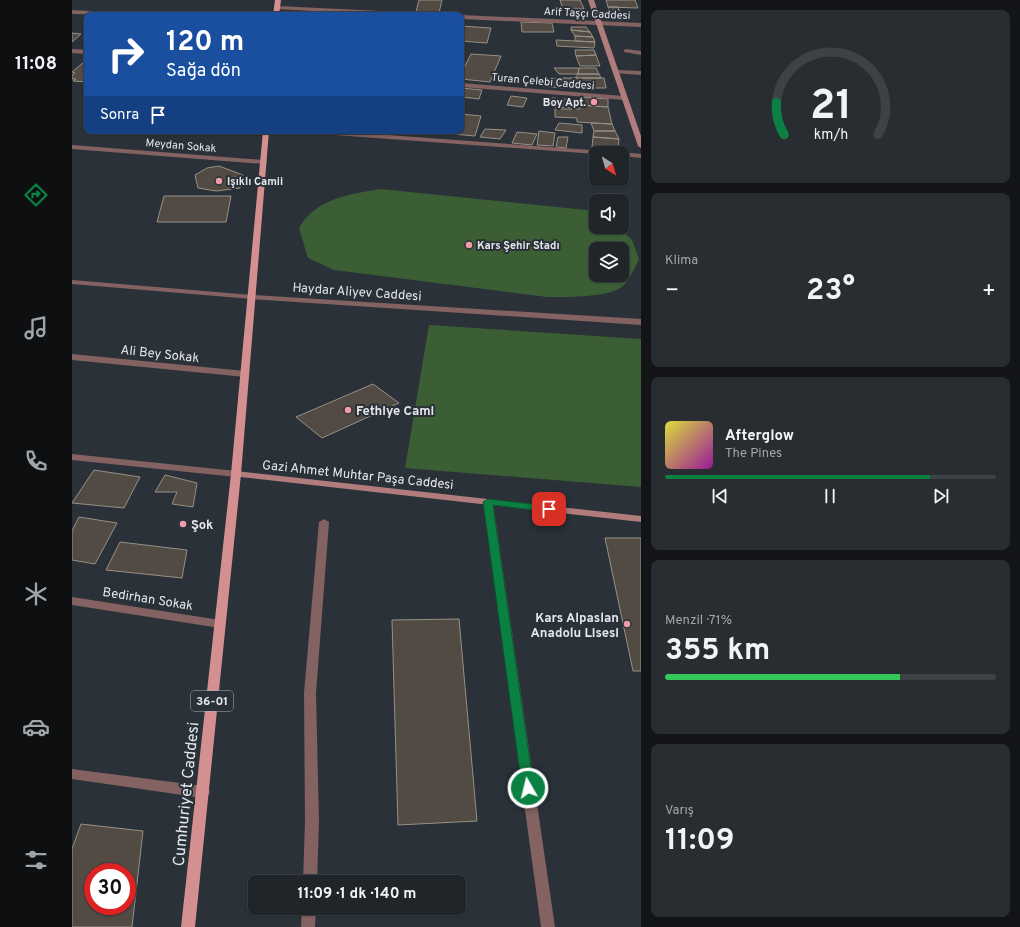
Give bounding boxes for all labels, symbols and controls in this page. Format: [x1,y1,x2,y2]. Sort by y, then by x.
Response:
street label: Arif Taşçı Caddesi [543,5,631,23]
text: 120 m [166,25,244,61]
icon: right [100,28,152,80]
text: 11:08 [15,53,57,76]
text: Sağa dön [166,60,241,83]
street label: Turan Çelebi Caddesi [491,71,595,93]
text: 21 [809,81,852,134]
place label: Boy Apt. [543,96,586,110]
marker: Boy Apt. [589,97,599,107]
icon: arrive [147,104,169,126]
text: Sonra [100,106,139,125]
text: km/h [813,125,848,143]
street label: Meydan Sokak [145,136,217,156]
north arrow [589,146,629,186]
map controls [589,146,629,282]
place label: Işıklı Camii [227,175,283,189]
marker: Işıklı Camii [214,176,224,186]
icon: directions [22,181,50,209]
button: sound [589,194,629,234]
place label: Kars Şehir Stadı [477,239,560,253]
marker: Kars Şehir Stadı [464,240,474,250]
button: layers [589,242,629,282]
text: Klima [665,253,698,269]
text: 23° [806,273,855,310]
text: − [665,278,679,305]
text: + [982,278,996,305]
street label: Haydar Aliyev Caddesi [292,281,422,305]
icon: music [22,314,50,342]
street label: Ali Bey Sokak [120,343,200,367]
place label: Fethiye Cami [356,404,434,420]
marker: Fethiye Cami [343,405,353,415]
text: Afterglow [725,427,794,446]
text: The Pines [725,446,782,462]
icon: phone [22,447,50,475]
street label: Gazi Ahmet Muhtar Paşa Caddesi [261,458,454,494]
icon: previous [709,485,731,507]
icon: pause [819,485,841,507]
icon: next [930,485,952,507]
pin [532,492,566,526]
icon: arrive [538,498,560,520]
place label: Şok [191,518,213,534]
marker: Şok [178,519,188,529]
icon: climate [22,580,50,608]
street label: Bedirhan Sokak [101,585,194,615]
place label: Kars Alpaslan Anadolu Lisesi [531,611,619,642]
text: Menzil · 71% [665,613,732,629]
marker: Kars Alpaslan Anadolu Lisesi [622,619,632,629]
text: 355 km [665,633,770,670]
road number: 36-01 [191,691,233,711]
icon: car [22,713,50,741]
street label: Cumhuriyet Caddesi [169,721,205,867]
position arrow [507,767,549,809]
text: Varış [665,803,694,819]
text: 11:09 [665,823,734,860]
icon: filters [22,846,50,874]
speed limit sign: 30 [84,863,136,915]
text: 11:09 · 1 dk · 140 m [298,885,416,904]

